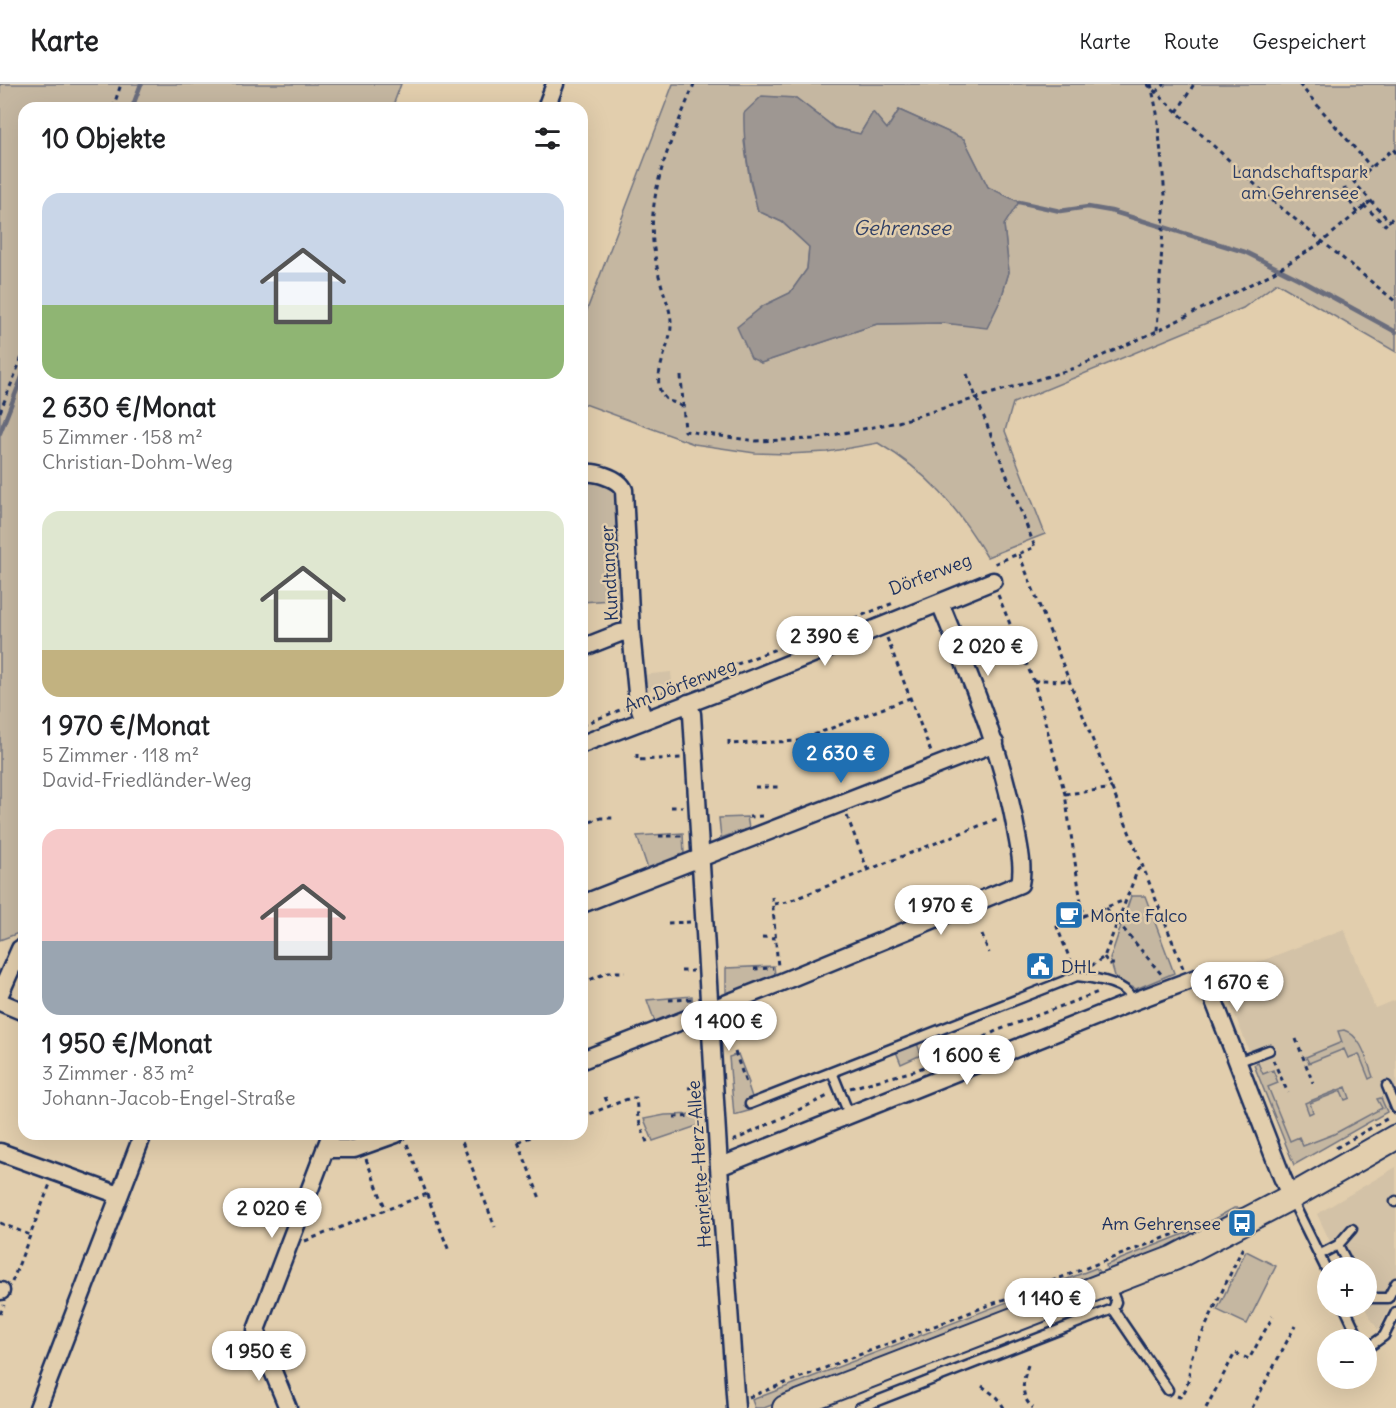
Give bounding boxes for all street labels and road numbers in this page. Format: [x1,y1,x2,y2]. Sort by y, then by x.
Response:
street label: Kundtanger [595,524,623,622]
street label: Dörferweg [885,548,975,600]
street label: Am Dörferweg [621,653,739,717]
street label: Henriette-Herz-Allee [682,1080,716,1248]

